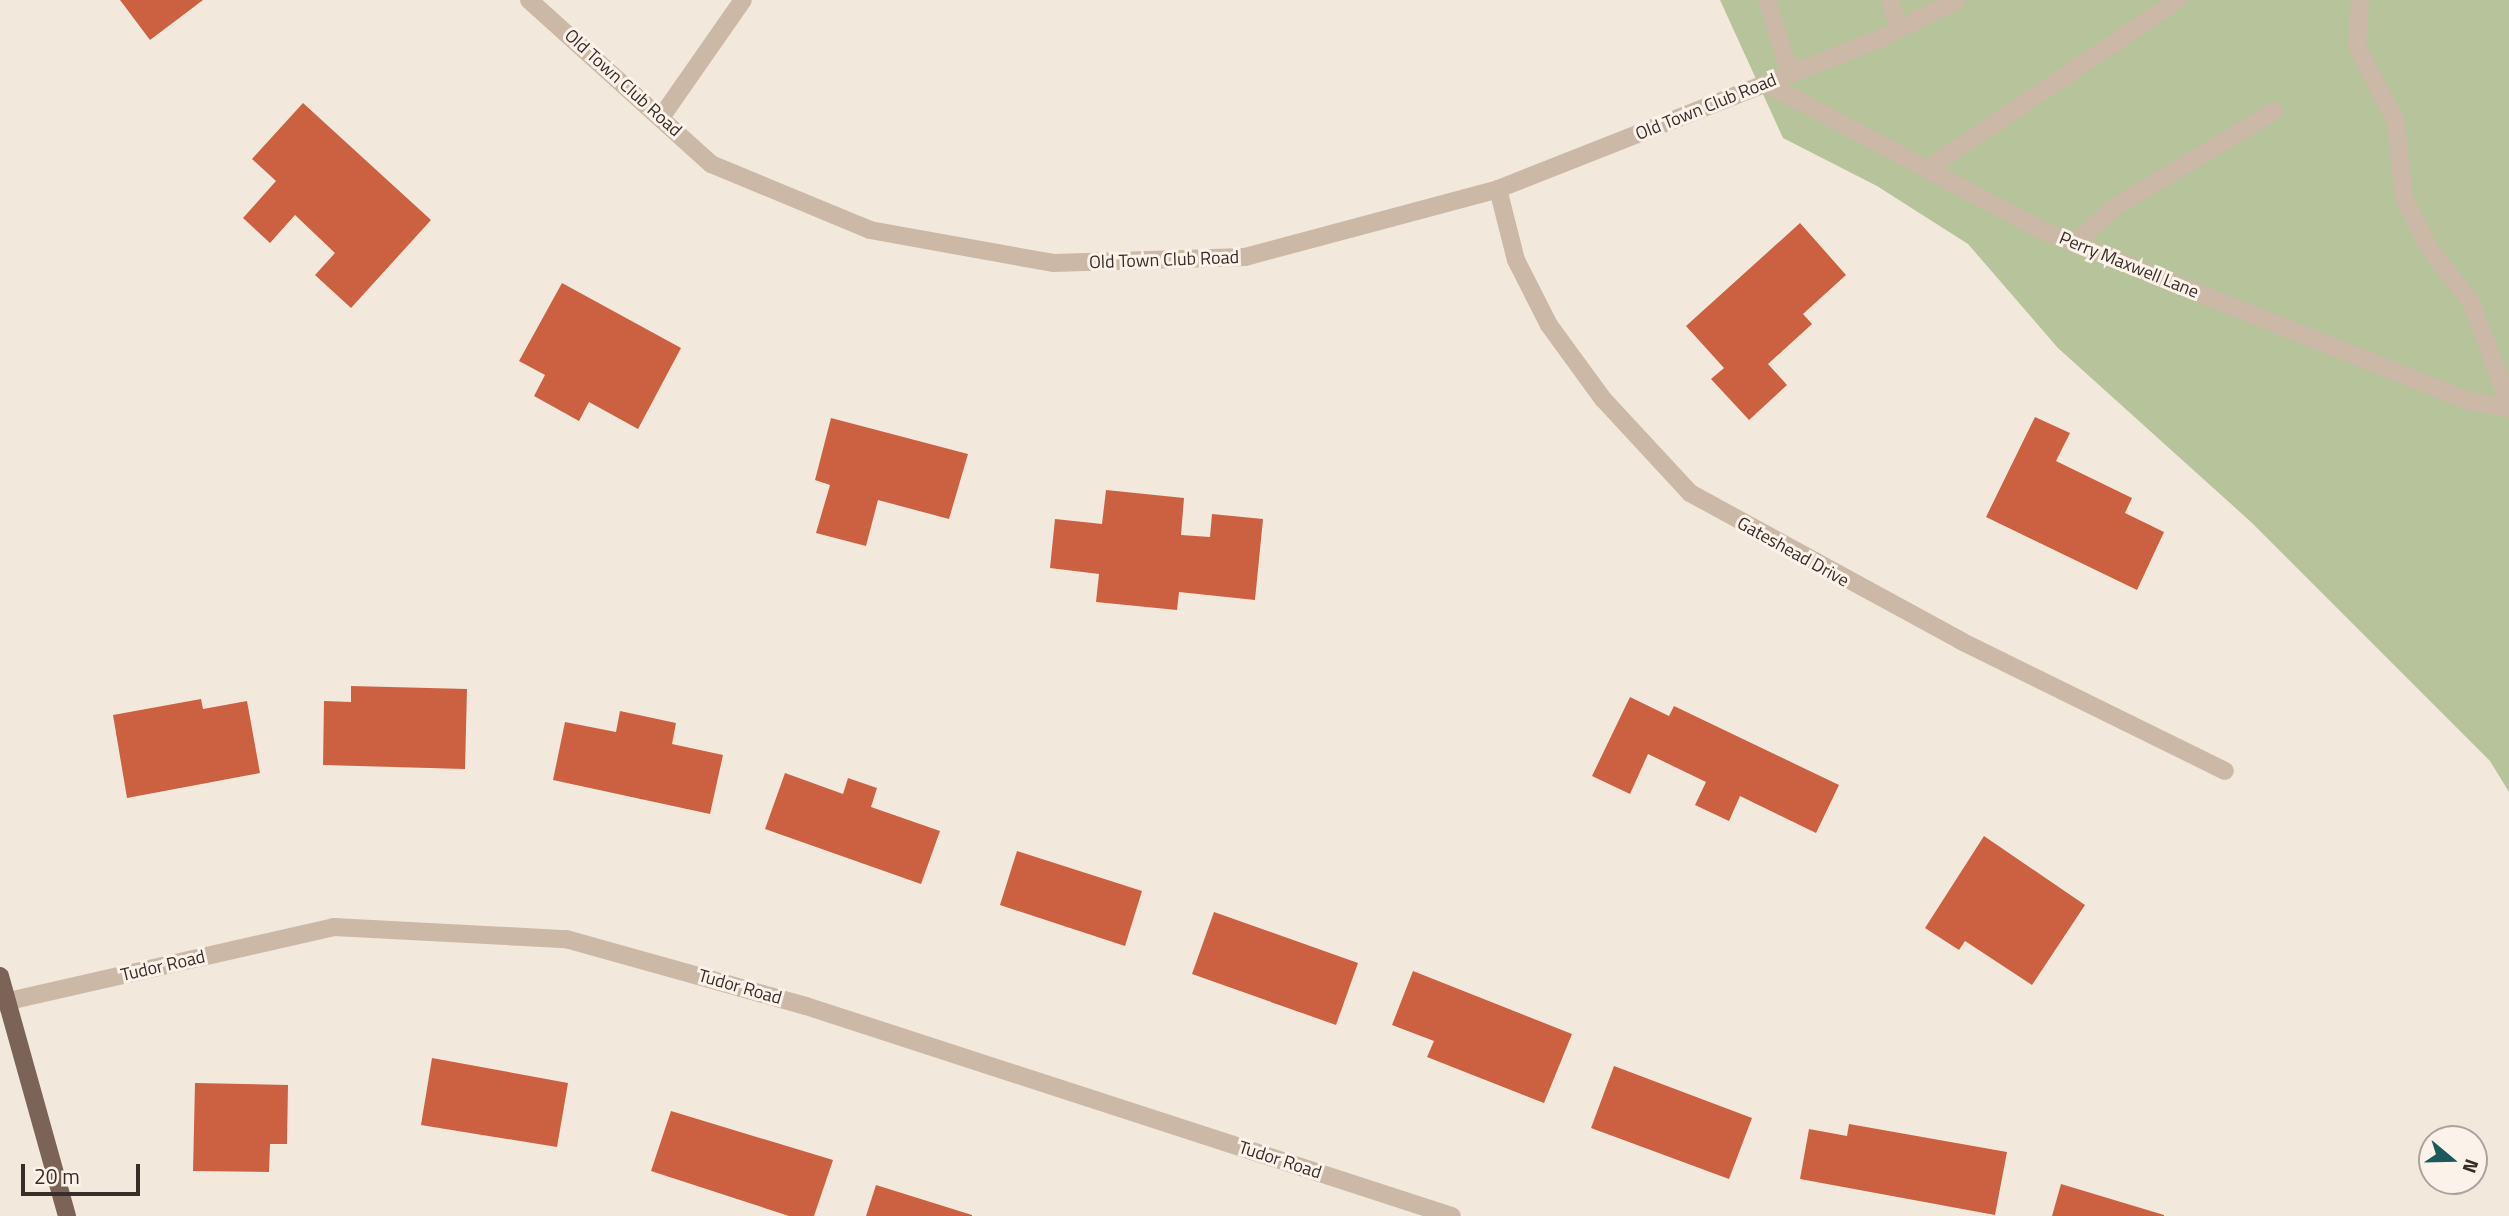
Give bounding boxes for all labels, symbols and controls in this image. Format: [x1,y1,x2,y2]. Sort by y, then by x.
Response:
street label: Old Town Club Road [560,25,686,141]
street label: Old Town Club Road [1632,69,1780,145]
street label: Perry Maxwell Lane [2056,227,2202,303]
street label: Old Town Club Road [1089,247,1239,273]
street label: Gateshead Drive [1733,512,1853,592]
street label: Tudor Road [119,946,207,986]
street label: Tudor Road [696,965,784,1009]
north arrow [2418,1125,2488,1195]
street label: Tudor Road [1236,1136,1324,1184]
scale bar [24,1150,144,1194]
text: N [2456,1155,2487,1177]
text: 20 m [34,1160,80,1192]

